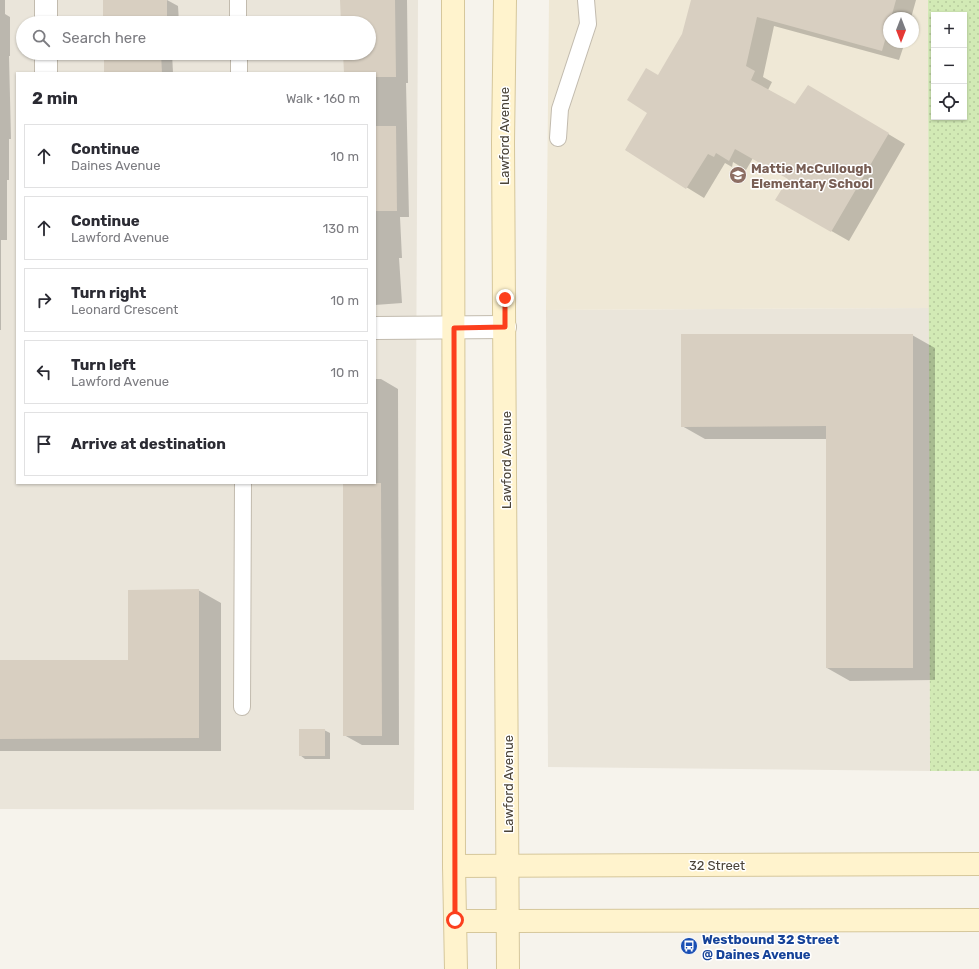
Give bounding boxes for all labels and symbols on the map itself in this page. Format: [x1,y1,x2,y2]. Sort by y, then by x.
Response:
north arrow [883,12,919,48]
street label: Lawford Avenue [497,87,512,185]
place label: Mattie McCullough Elementary School [751,161,873,191]
school or university icon: Mattie McCullough Elementary School [728,165,748,185]
route end [496,289,514,307]
street label: Lawford Avenue [499,411,514,509]
street label: Lawford Avenue [501,735,516,833]
street label: 32 Street [689,858,745,873]
route start [446,911,464,929]
place label: Westbound 32 Street @ Daines Avenue [702,932,839,962]
bus stop icon: Westbound 32 Street @ Daines Avenue [679,936,699,956]

